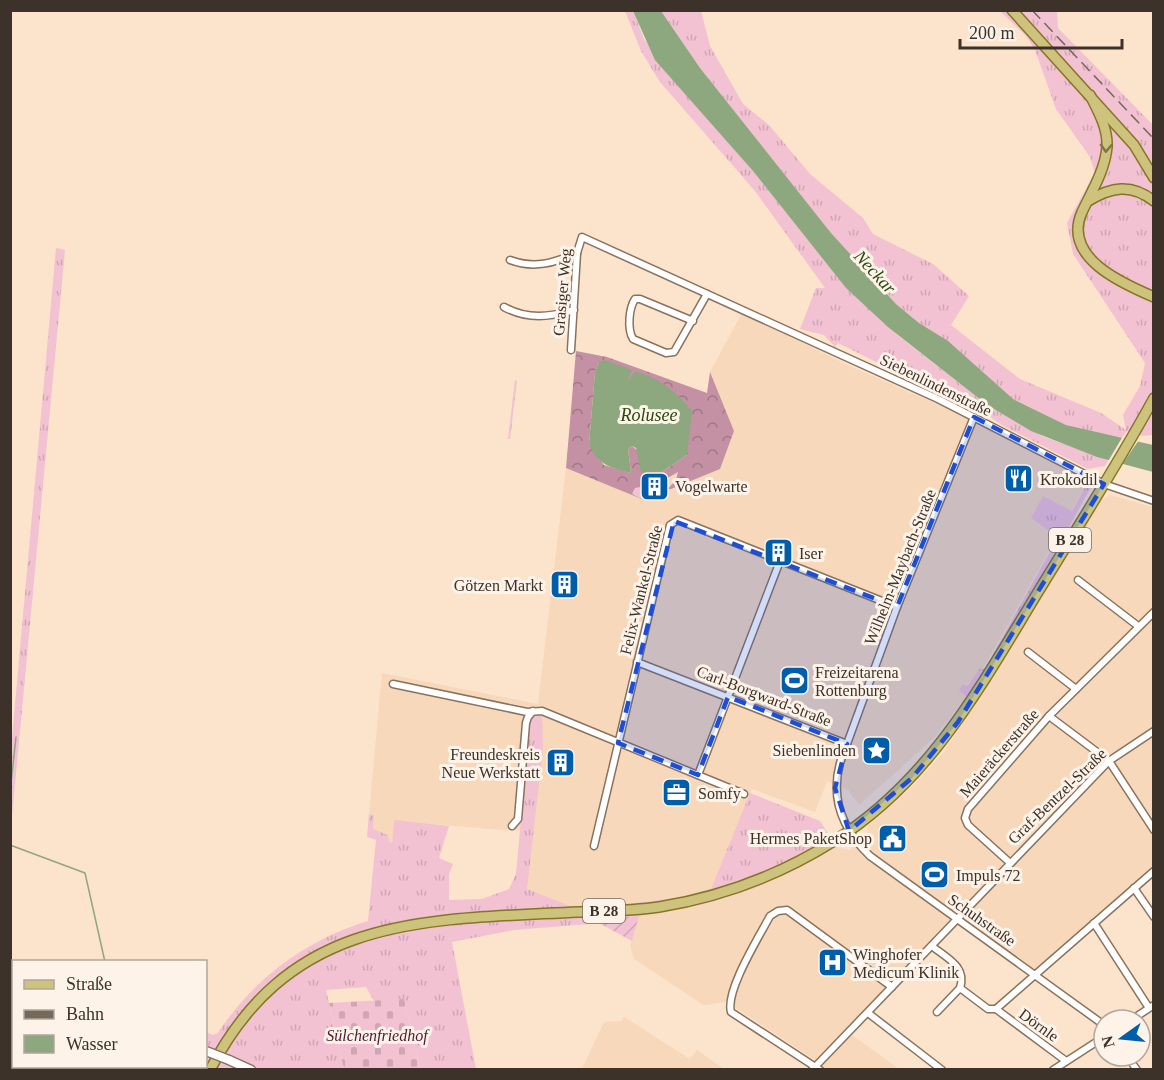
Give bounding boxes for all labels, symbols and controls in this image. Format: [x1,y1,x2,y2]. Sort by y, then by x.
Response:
scale bar [960,12,1122,50]
text: 200 m [969,23,1015,43]
one-way arrow [1099,144,1112,153]
water label: Neckar [849,245,901,299]
street label: Grasiger Weg [550,248,575,337]
street label: Siebenlindenstraße [878,351,994,419]
water label: Rolusee [620,405,677,425]
restaurant icon: Krokodil [1003,463,1035,495]
building icon: Vogelwarte [638,470,670,502]
place label: Krokodil [1040,471,1098,488]
place label: Vogelwarte [675,478,748,496]
street label: Wilhelm-Maybach-Straße [861,487,940,648]
street label: Felix-Wankel-Straße [617,523,665,657]
road number: B 28 [1049,528,1091,552]
building icon: Iser [762,537,794,569]
place label: Iser [799,545,824,562]
building icon: Götzen Markt [548,569,580,601]
place label: Götzen Markt [454,577,544,594]
street label: Carl-Borgward-Straße [694,662,834,730]
place label: Freizeitarena Rottenburg [815,664,899,700]
sports icon: Freizeitarena Rottenburg [778,665,810,697]
street label: Maieräckerstraße [956,706,1042,800]
place icon: Siebenlinden [861,734,893,766]
place label: Siebenlinden [772,742,856,759]
street label: Graf-Bentzel-Straße [1004,745,1110,847]
place label: Freundeskreis Neue Werkstatt [442,746,541,781]
building icon: Freundeskreis Neue Werkstatt [545,747,577,779]
office icon: Somfy [661,777,693,809]
place label: Somfy [698,785,741,803]
public building icon: Hermes PaketShop [877,822,909,854]
place label: Hermes PaketShop [750,830,872,848]
sports icon: Impuls 72 [919,859,951,891]
place label: Impuls 72 [956,867,1020,885]
street label: Schuhstraße [945,891,1019,949]
road number: B 28 [583,899,625,923]
place label: Winghofer Medicum Klinik [853,946,959,981]
hospital icon: Winghofer Medicum Klinik [816,947,848,979]
legend [12,960,207,1068]
text: Straße [66,974,112,994]
text: Bahn [66,1004,104,1024]
street label: Dörnle [1016,1005,1062,1045]
north arrow [1092,1008,1152,1068]
park label: Sülchenfriedhof [326,1027,430,1045]
text: Wasser [66,1034,118,1054]
text: N [1098,1034,1118,1050]

